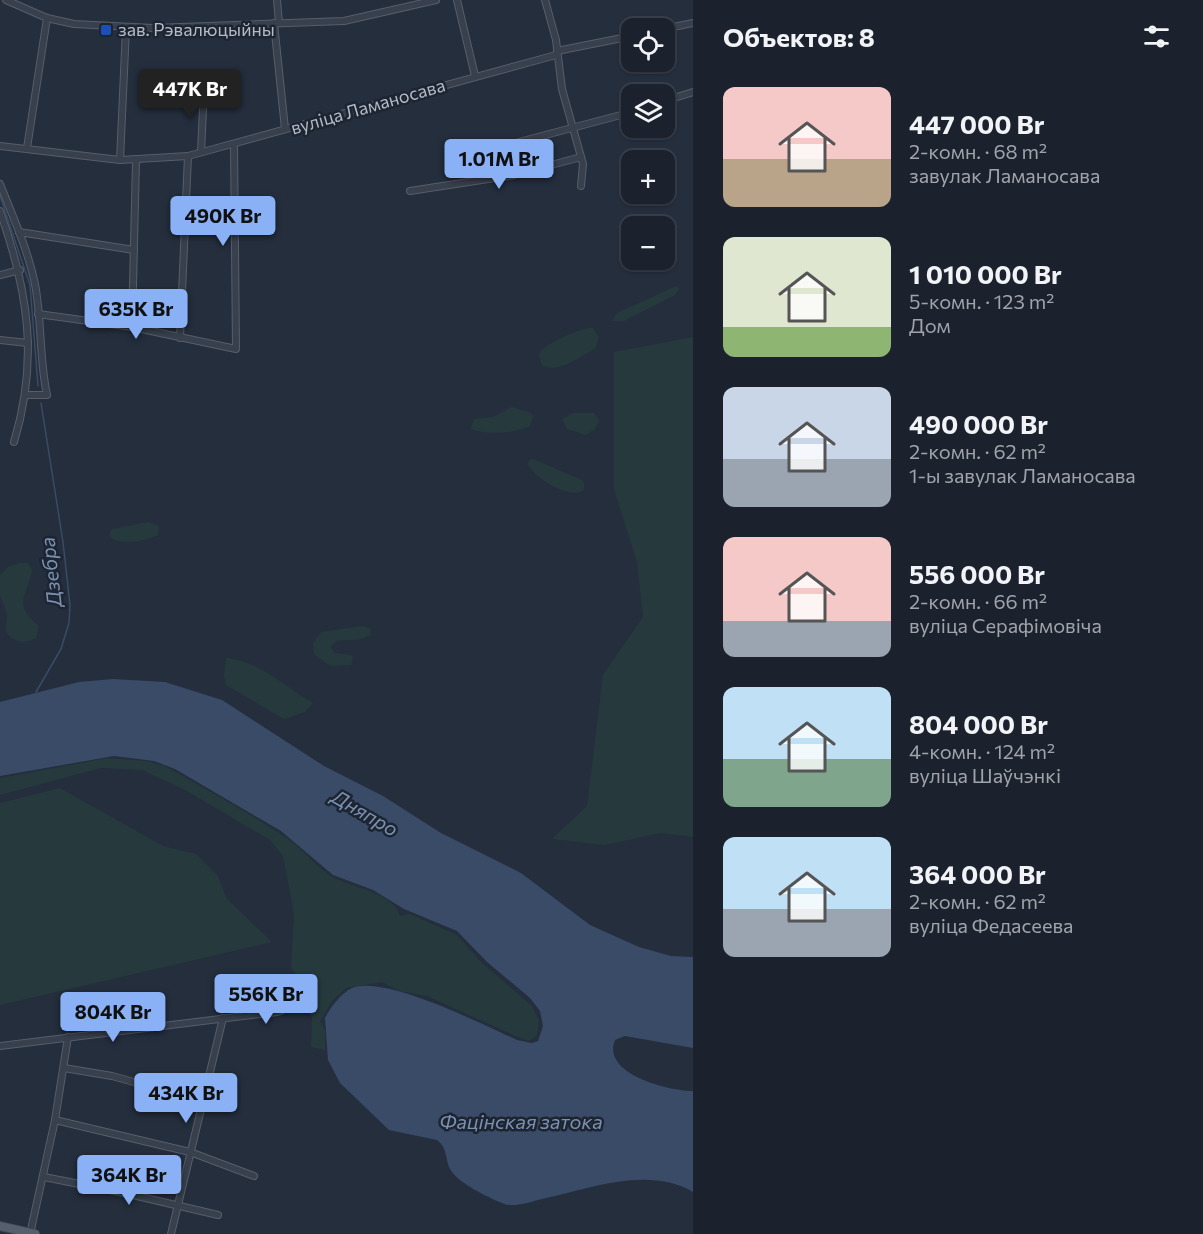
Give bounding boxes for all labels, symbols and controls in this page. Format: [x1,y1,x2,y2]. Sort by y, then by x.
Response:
place label: зав. Рэвалюцыйны [118,18,275,40]
map controls [621,18,675,270]
button: locate [621,18,675,72]
icon: filters [1140,20,1173,53]
text: Объектов: 8 [723,21,875,52]
marker: зав. Рэвалюцыйны [99,23,113,37]
pin: 447K Br [135,69,245,120]
street label: вуліца Ламаносава [288,73,447,139]
text: 447K Br [153,76,227,100]
button: layers [621,84,675,138]
text: 447 000 Br [909,108,1044,139]
icon: home [771,111,843,183]
pin: 1.01M Br [437,139,561,190]
text: 2-комн. · 68 m² [909,139,1047,163]
text: 1.01M Br [459,146,539,170]
button: + [621,150,675,204]
text: завулак Ламаносава [909,163,1100,187]
pin: 490K Br [168,196,278,247]
text: 490K Br [184,203,262,227]
button: − [621,216,675,270]
text: 1 010 000 Br [909,258,1062,289]
icon: home [771,261,843,333]
pin: 635K Br [81,289,191,340]
text: 5-комн. · 123 m² [909,289,1054,313]
text: 635K Br [99,296,173,320]
text: Дом [909,313,951,337]
text: 490 000 Br [909,408,1048,439]
icon: home [771,411,843,483]
text: 2-комн. · 62 m² [909,439,1046,463]
text: 1-ы завулак Ламаносава [909,463,1136,487]
water label: Дзебра [34,536,66,610]
text: 556 000 Br [909,558,1045,589]
icon: home [771,561,843,633]
text: 2-комн. · 66 m² [909,589,1047,613]
text: вуліца Серафімовіча [909,613,1102,637]
text: 804 000 Br [909,708,1048,739]
icon: home [771,711,843,783]
text: 4-комн. · 124 m² [909,739,1055,763]
text: вуліца Шаўчэнкі [909,763,1061,787]
water label: Дняпро [326,783,403,841]
text: 364 000 Br [909,858,1046,889]
icon: home [771,861,843,933]
text: 2-комн. · 62 m² [909,889,1046,913]
text: вуліца Федасеева [909,913,1073,937]
pin: 556K Br [211,974,321,1025]
text: 556K Br [229,981,303,1005]
pin: 804K Br [58,992,168,1043]
text: 804K Br [74,999,152,1023]
pin: 434K Br [131,1073,241,1124]
text: 434K Br [148,1080,224,1104]
water label: Фацінская затока [439,1109,603,1133]
pin: 364K Br [74,1155,184,1206]
text: 364K Br [91,1162,167,1186]

